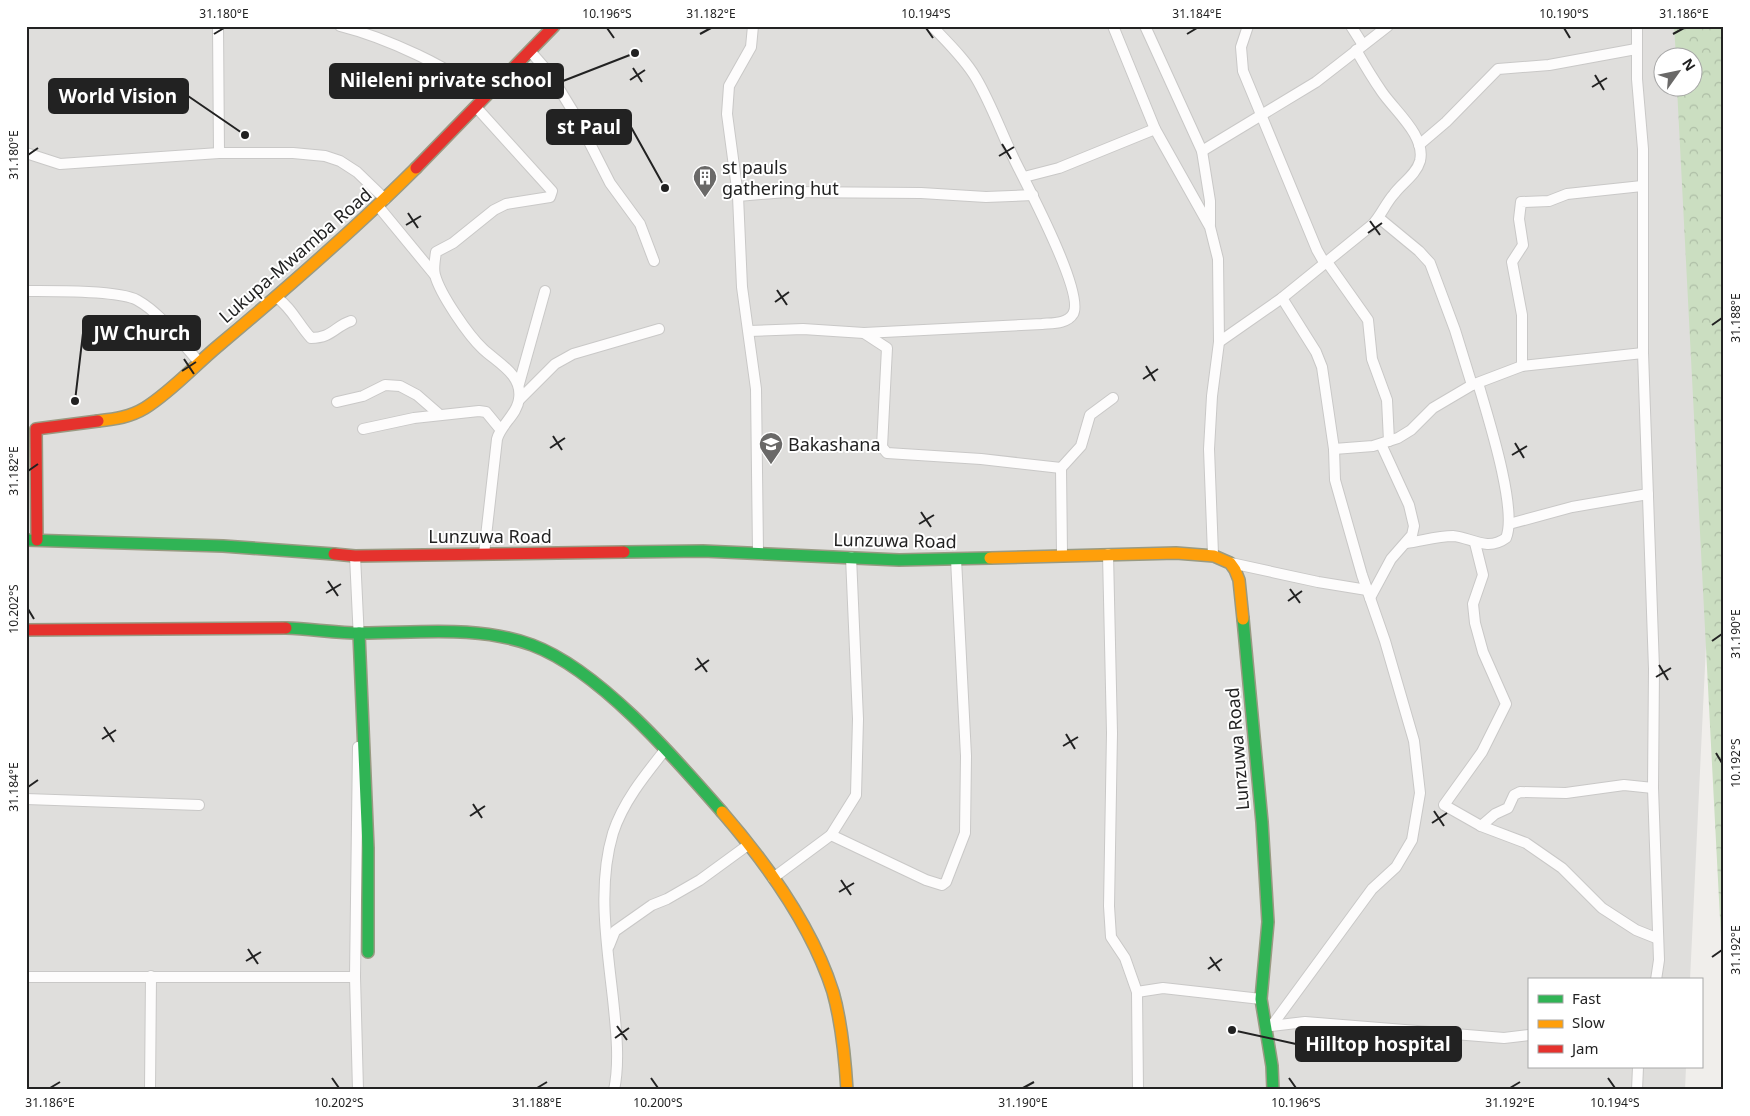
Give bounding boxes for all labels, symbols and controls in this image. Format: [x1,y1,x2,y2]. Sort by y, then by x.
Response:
text: 31.180°E [199,5,249,22]
text: 10.196°S [582,5,632,22]
text: 31.182°E [686,5,736,22]
text: 10.194°S [901,5,951,22]
text: 31.184°E [1172,5,1222,22]
text: 10.190°S [1539,5,1589,22]
text: 31.186°E [1659,5,1709,22]
north arrow [1652,48,1702,98]
text: N [1678,55,1700,75]
callout: Nileleni private school [330,64,563,98]
text: Nileleni private school [340,67,552,93]
callout: World Vision [49,79,188,113]
text: World Vision [59,83,177,109]
callout: st Paul [547,110,631,144]
text: st Paul [557,114,621,140]
text: 31.180°E [5,130,22,180]
place label: st pauls gathering hut [722,155,839,200]
building icon: st pauls gathering hut [692,164,718,198]
street label: Lukupa-Mwamba Road [214,182,376,328]
text: 31.188°E [1727,293,1744,343]
callout: JW Church [83,316,200,350]
text: JW Church [92,320,190,346]
school or university icon: Bakashana [758,431,784,465]
place label: Bakashana [788,432,881,456]
text: 31.182°E [5,446,22,496]
street label: Lunzuwa Road [428,524,552,548]
street label: Lunzuwa Road [833,527,957,553]
text: 10.202°S [5,584,22,634]
text: 31.190°E [1727,609,1744,659]
street label: Lunzuwa Road [1220,686,1254,812]
text: 10.192°S [1727,738,1744,788]
text: 31.184°E [5,762,22,812]
text: 31.192°E [1727,925,1744,975]
legend [1528,978,1702,1068]
text: Fast [1572,988,1601,1008]
text: Slow [1572,1012,1605,1032]
callout: Hilltop hospital [1296,1027,1461,1061]
text: Hilltop hospital [1305,1031,1451,1057]
text: Jam [1570,1038,1599,1058]
text: 31.186°E [25,1094,75,1111]
text: 10.202°S [314,1094,364,1111]
text: 31.188°E [512,1094,562,1111]
text: 10.200°S [633,1094,683,1111]
text: 31.190°E [998,1094,1048,1111]
text: 10.196°S [1271,1094,1321,1111]
text: 31.192°E [1485,1094,1535,1111]
text: 10.194°S [1590,1094,1640,1111]

